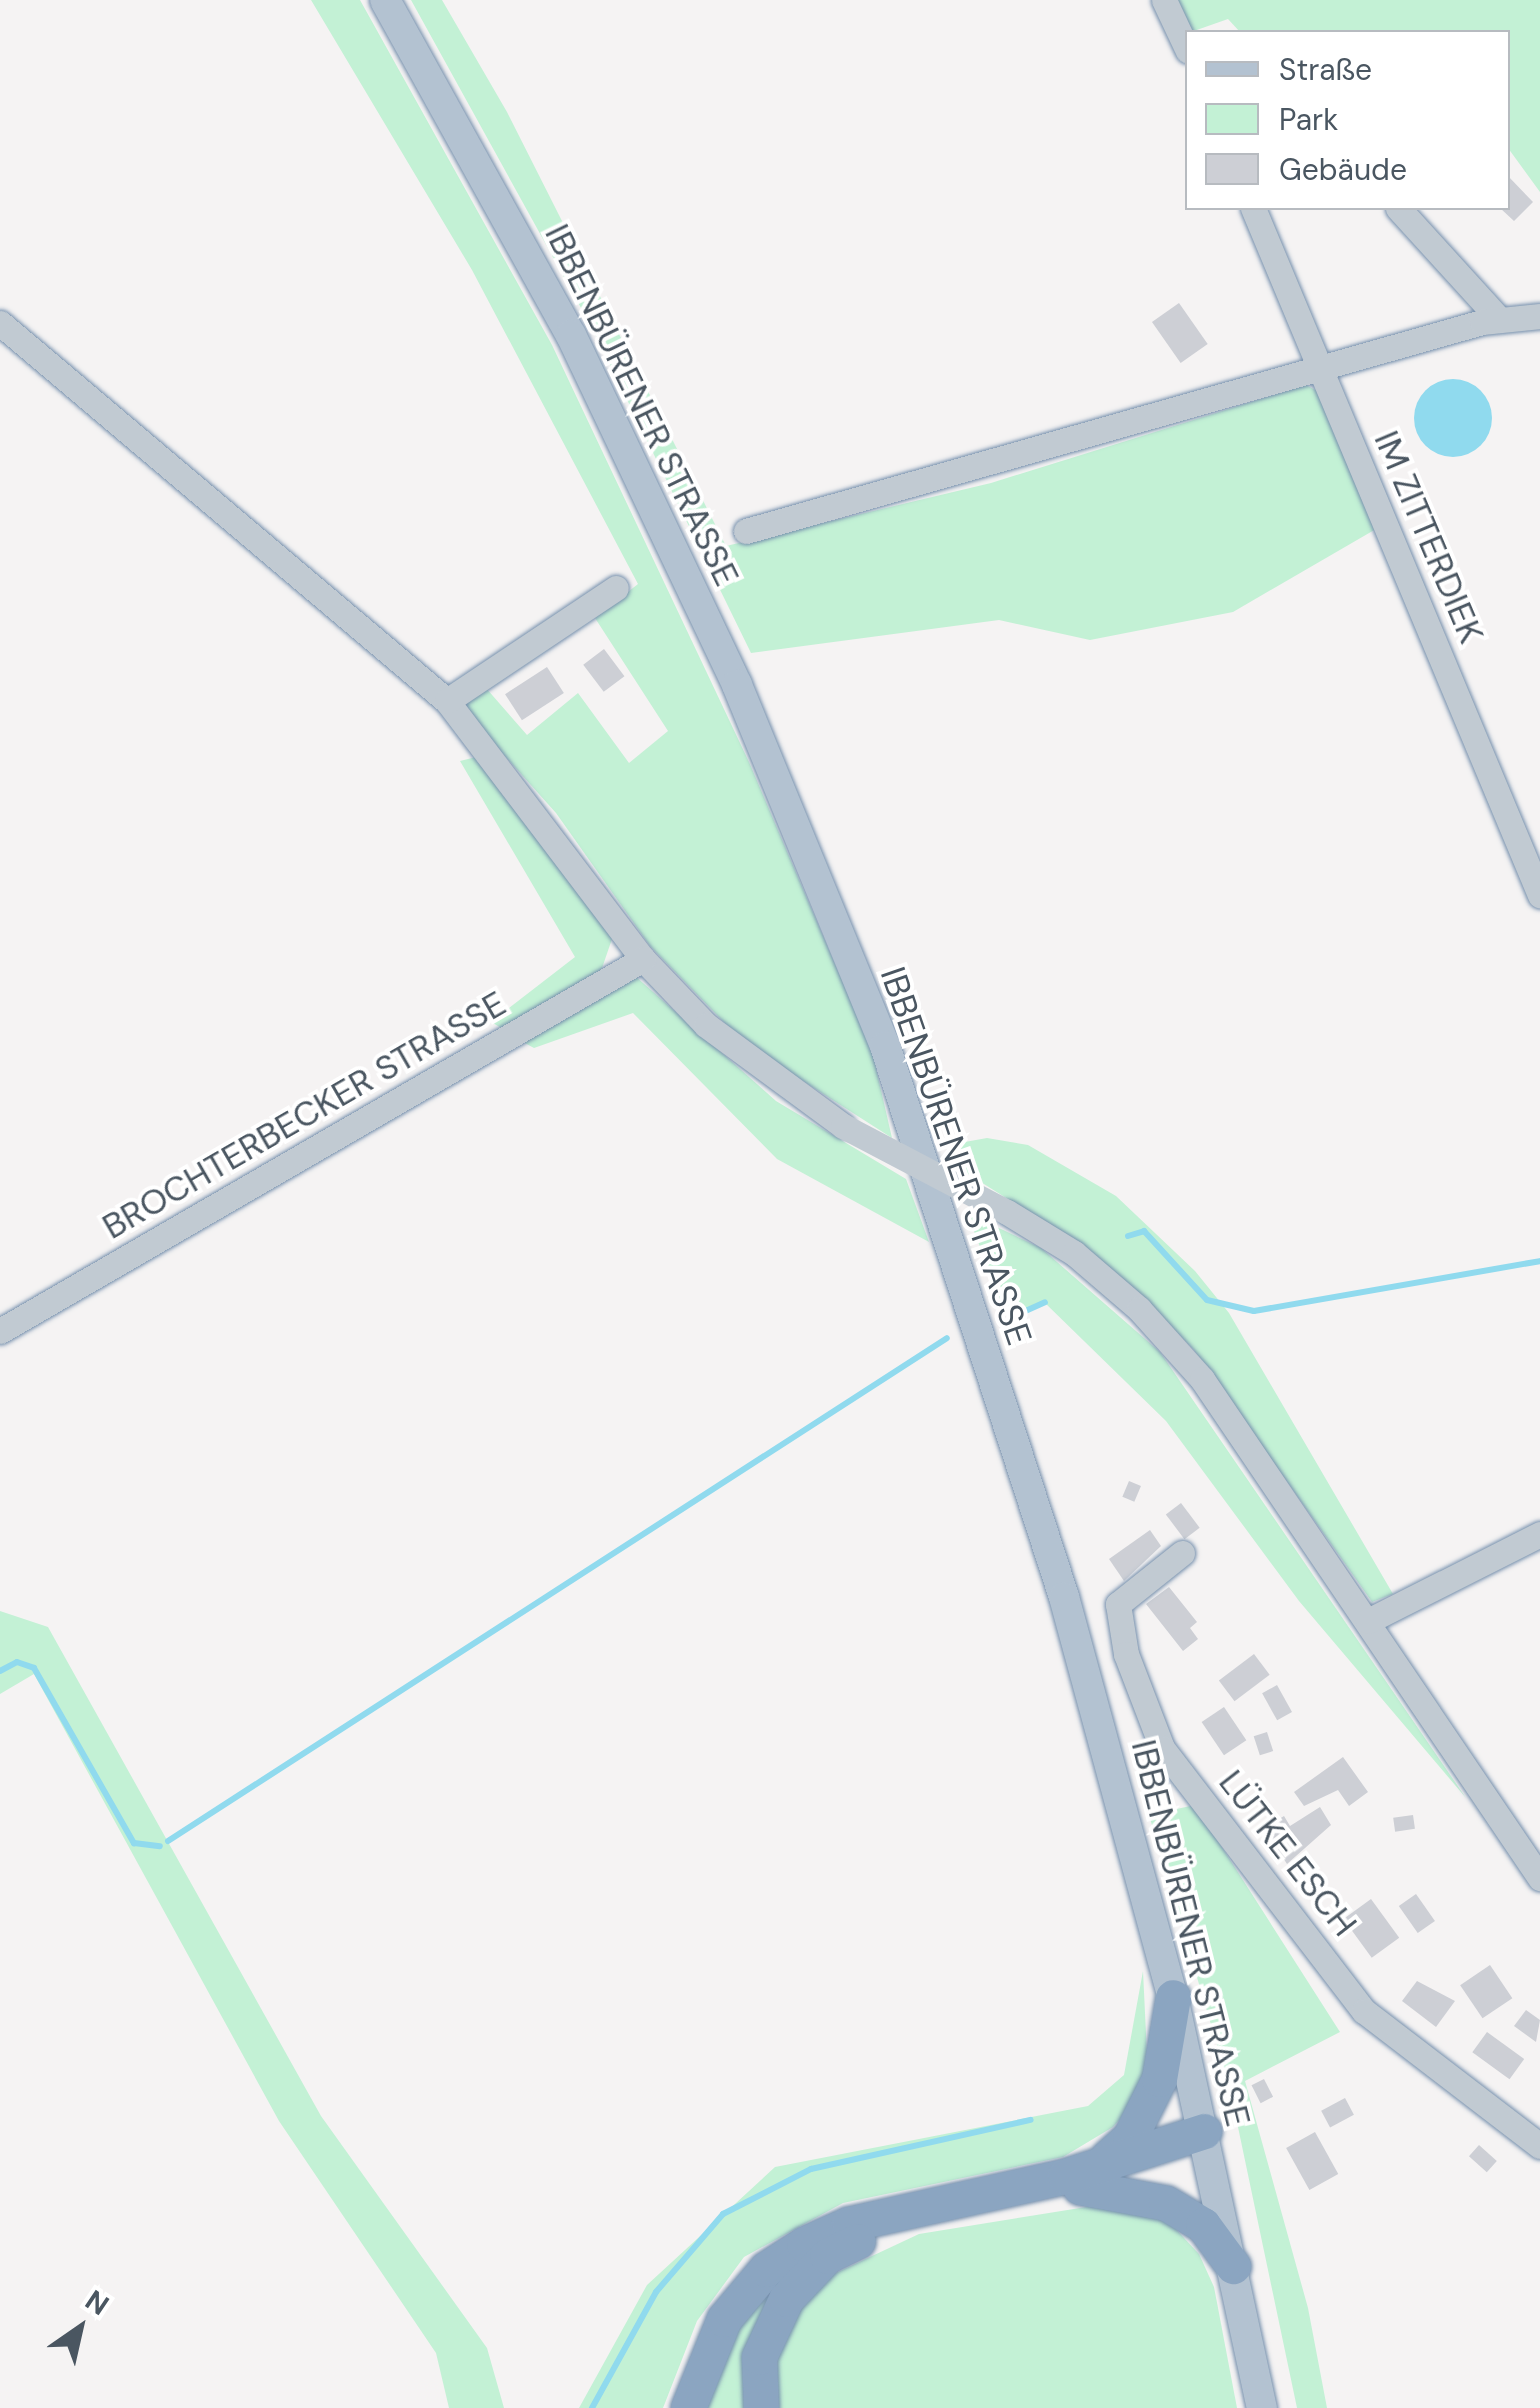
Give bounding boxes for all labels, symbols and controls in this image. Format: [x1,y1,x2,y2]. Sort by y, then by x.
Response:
legend [1185,30,1510,210]
text: Straße [1279,50,1372,89]
text: Park [1279,100,1338,139]
text: Gebäude [1279,150,1407,189]
street label: IBBENBÜRENER STRASSE [536,217,748,593]
street label: IM ZITTERDIEK [1365,425,1493,649]
street label: IBBENBÜRENER STRASSE [872,962,1040,1350]
street label: BROCHTERBECKER STRASSE [95,982,513,1248]
street label: IBBENBÜRENER STRASSE [1123,1735,1259,2131]
street label: LÜTKE ESCH [1210,1762,1366,1944]
north arrow [30,2278,130,2378]
text: N [78,2282,116,2324]

